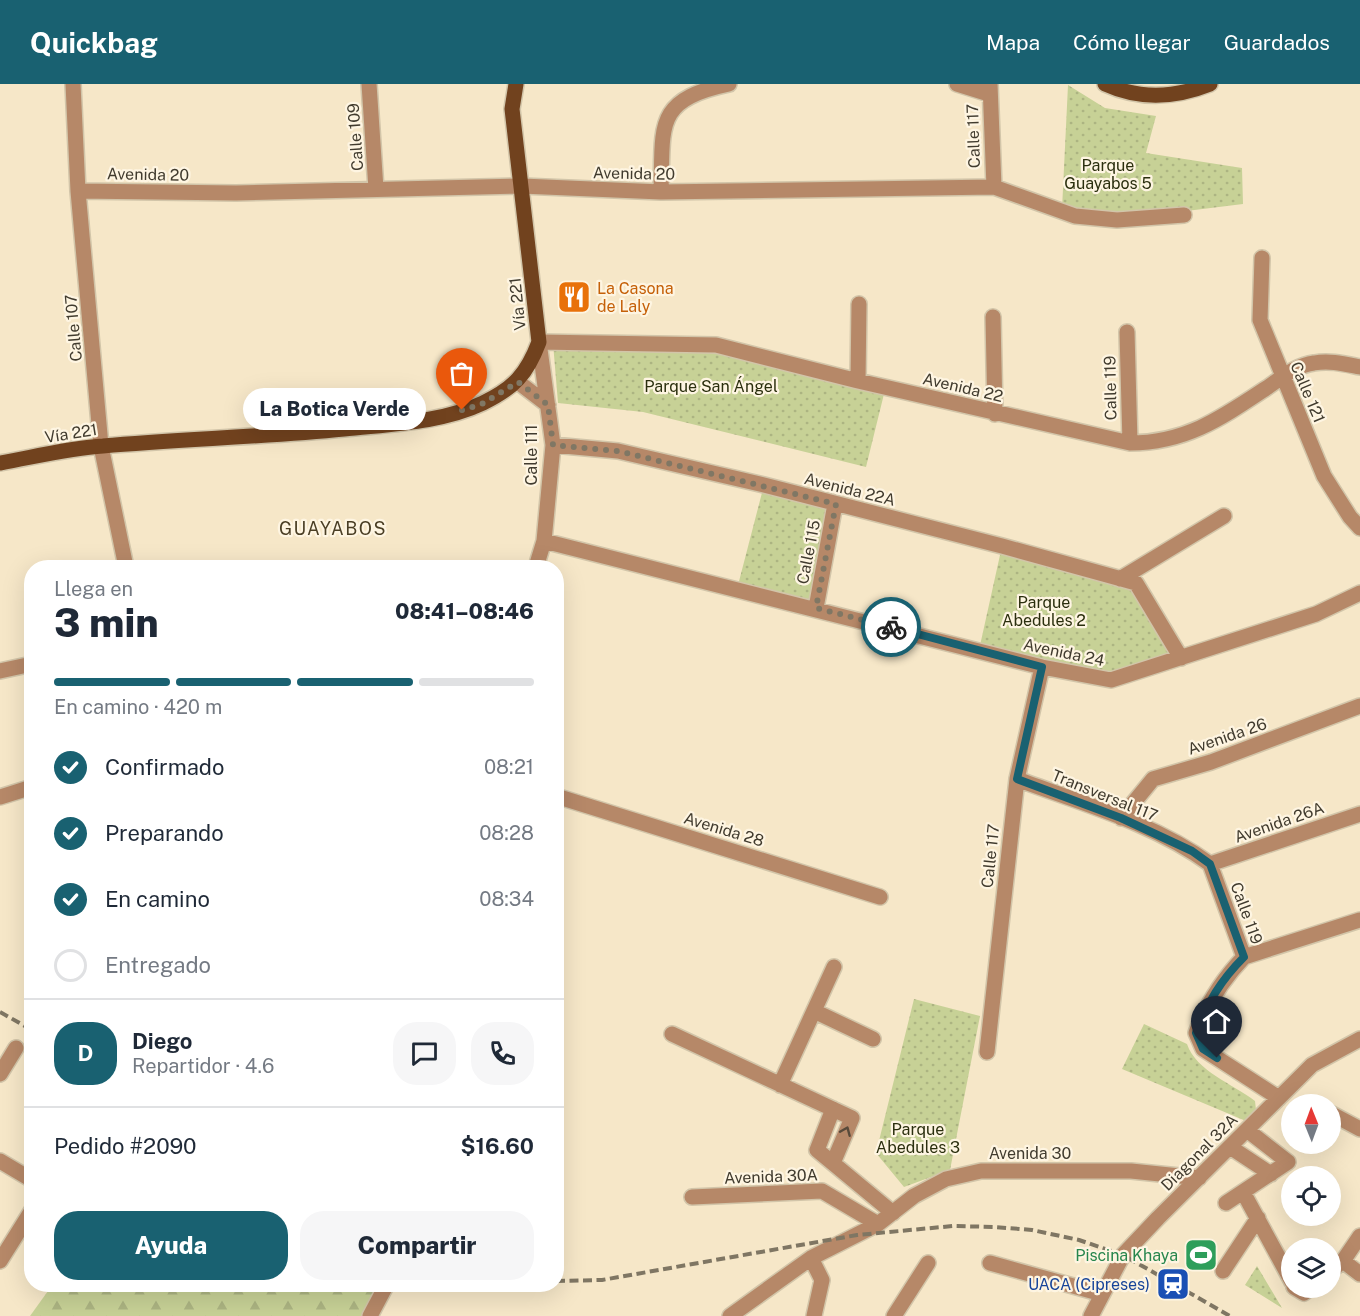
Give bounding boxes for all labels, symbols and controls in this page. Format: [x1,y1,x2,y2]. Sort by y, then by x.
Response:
text: Quickbag [30,26,158,59]
text: Mapa [986,30,1040,55]
text: Cómo llegar [1073,30,1191,55]
text: Guardados [1224,30,1330,55]
street label: Calle 109 [344,102,367,171]
street label: Calle 117 [963,104,984,168]
park label: Parque Guayabos 5 [1064,156,1152,193]
street label: Avenida 20 [593,163,675,184]
street label: Avenida 20 [107,164,189,185]
street label: Vía 221 [505,277,530,331]
restaurant icon: La Casona de Laly [556,279,592,315]
place label: La Casona de Laly [597,279,674,316]
street label: Calle 107 [61,294,86,362]
pin [436,348,487,410]
street label: Calle 119 [1100,355,1121,420]
icon: bag [445,357,478,390]
street label: Calle 121 [1286,359,1329,425]
street label: Avenida 22 [921,369,1005,406]
park label: Parque San Ángel [644,376,778,396]
callout: La Botica Verde [243,389,426,431]
text: La Botica Verde [259,397,410,421]
street label: Vía 221 [43,420,99,447]
street label: Calle 111 [522,424,541,486]
street label: Avenida 22A [802,469,897,510]
district label: GUAYABOS [279,518,387,539]
street label: Calle 115 [793,518,824,586]
text: Llega en [54,577,133,601]
park label: Parque Abedules 2 [1002,593,1086,630]
courier [861,597,921,657]
text: 08:41–08:46 [395,598,534,624]
text: 3 min [54,600,159,646]
icon: bike [875,611,908,644]
street label: Avenida 24 [1022,635,1106,670]
text: En camino · 420 m [54,695,222,719]
street label: Avenida 26 [1185,714,1269,759]
icon: check [54,751,87,784]
text: Confirmado [105,754,224,780]
text: 08:21 [484,755,534,779]
street label: Transversal 117 [1049,766,1161,825]
street label: Avenida 26A [1232,798,1327,847]
street label: Avenida 28 [682,808,766,851]
icon: check [54,817,87,850]
text: Preparando [105,820,224,846]
text: 08:28 [479,821,534,845]
street label: Calle 117 [978,823,1003,889]
street label: Calle 119 [1227,880,1267,947]
icon: check [54,883,87,916]
text: En camino [105,886,210,912]
text: 08:34 [479,887,534,911]
text: Entregado [105,952,211,978]
pin [1191,996,1242,1058]
icon: home [1200,1005,1233,1038]
button: chat [393,1022,456,1085]
button: phone [471,1022,534,1085]
text: Diego [132,1028,192,1054]
text: D [78,1040,93,1066]
text: Repartidor · 4.6 [132,1054,274,1078]
north arrow [1281,1094,1341,1154]
map controls [1281,1094,1341,1298]
street label: Diagonal 32A [1157,1110,1242,1195]
park label: Parque Abedules 3 [876,1120,960,1157]
one-way arrow [839,1126,851,1137]
text: Pedido #2090 [54,1133,197,1159]
text: $16.60 [461,1133,534,1159]
street label: Avenida 30 [989,1144,1072,1163]
street label: Avenida 30A [724,1165,818,1188]
button: locate [1281,1166,1341,1226]
button: Ayuda [54,1211,288,1280]
button: Compartir [300,1211,534,1280]
sports icon: Piscina Khaya [1183,1237,1219,1273]
button: layers [1281,1238,1341,1298]
place label: Piscina Khaya [1075,1246,1178,1265]
station icon: UACA (Cipreses) [1155,1266,1191,1302]
place label: UACA (Cipreses) [1028,1275,1150,1294]

